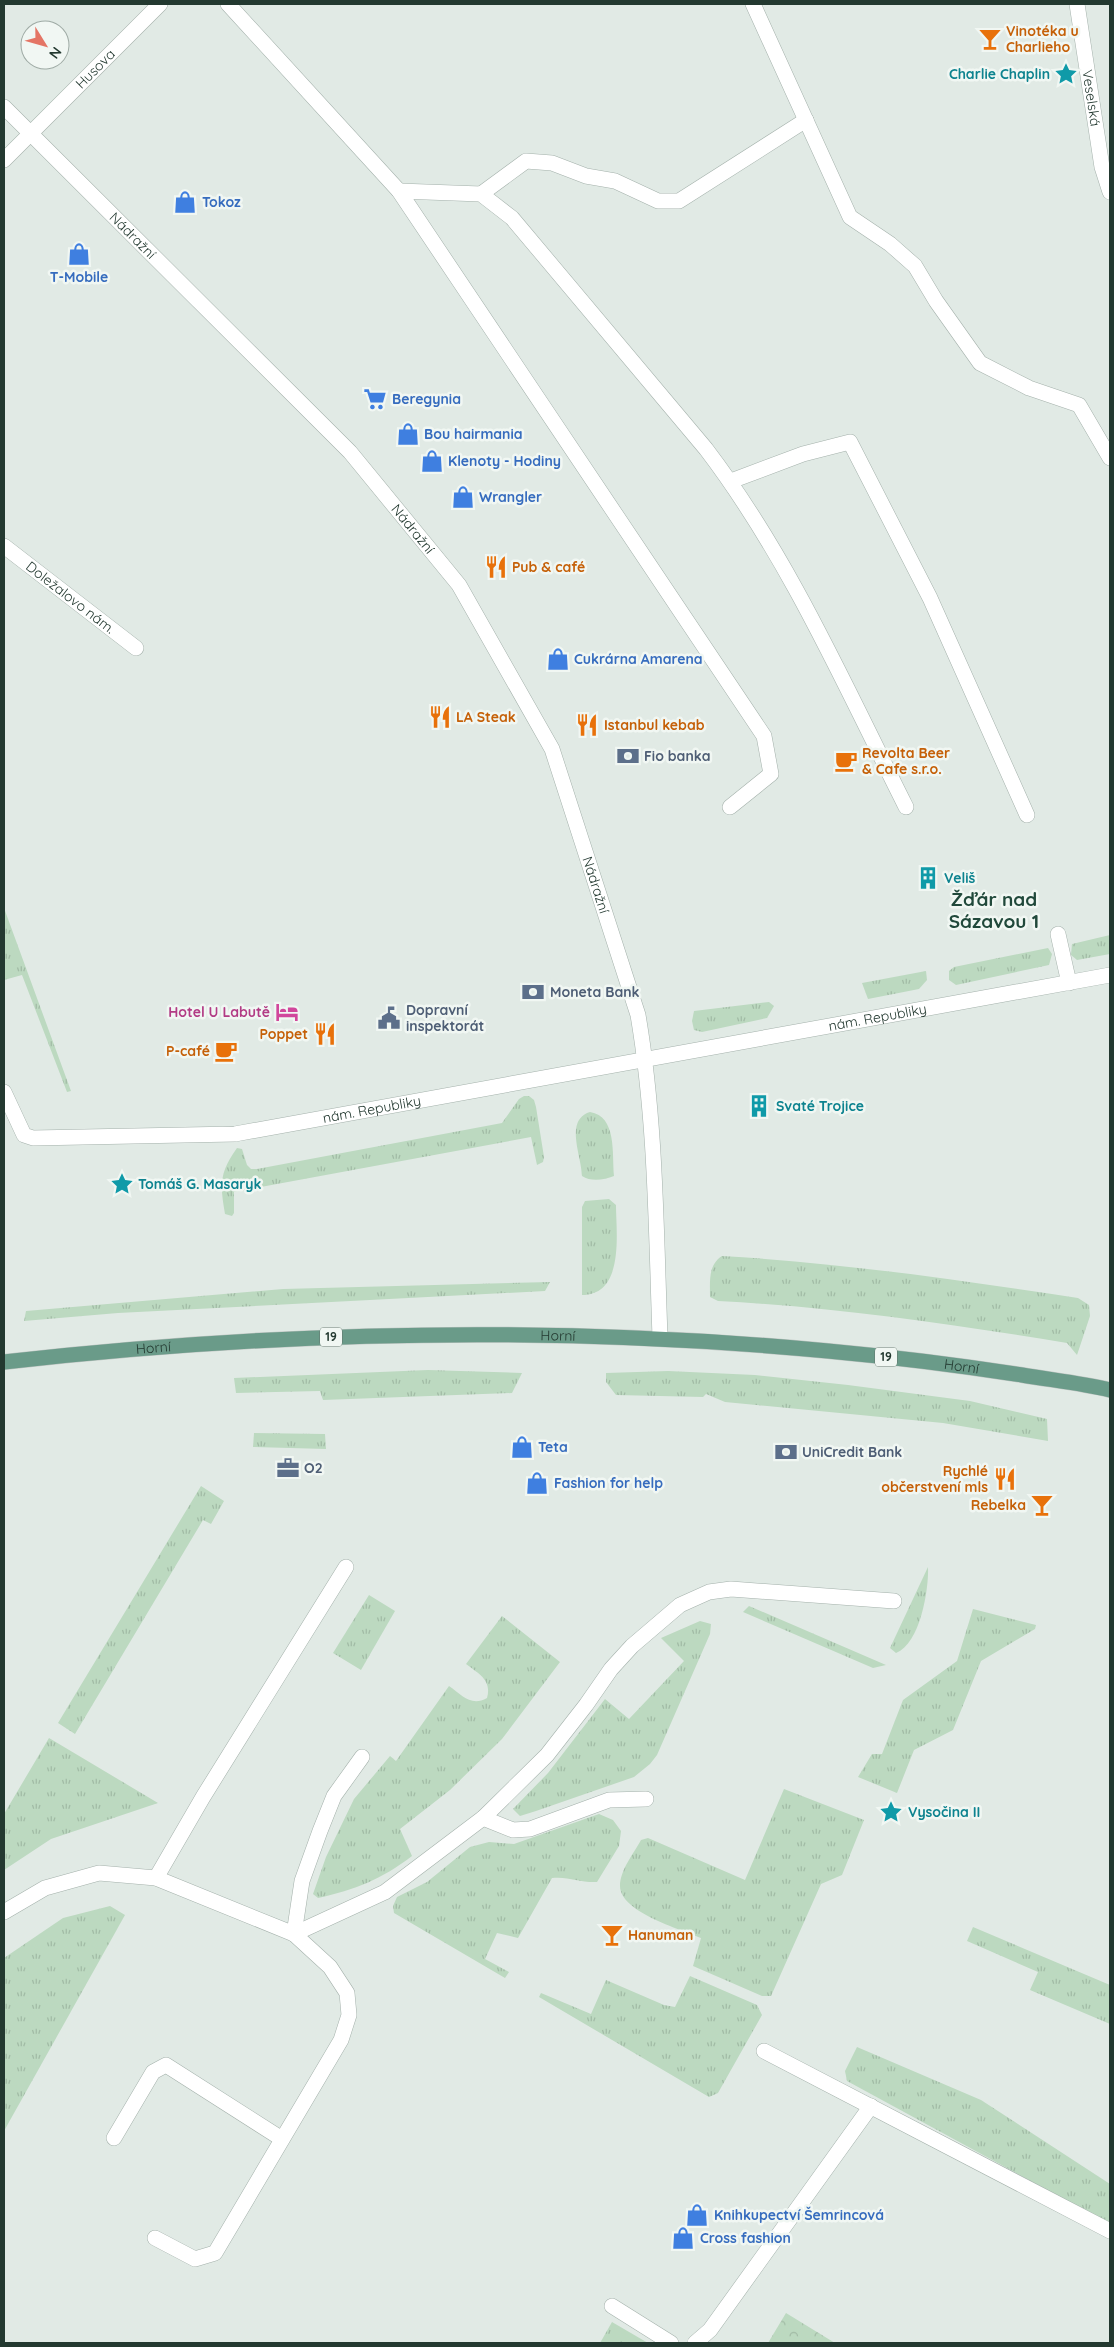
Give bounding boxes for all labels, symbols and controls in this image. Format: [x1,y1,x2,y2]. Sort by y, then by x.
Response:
north arrow [20,20,70,70]
place label: Vinotéka u Charlieho [1006,22,1079,56]
bar icon: Vinotéka u Charlieho [977,26,1003,52]
text: N [45,43,66,62]
street label: Husova [72,45,119,92]
place icon: Charlie Chaplin [1053,61,1079,87]
place label: Charlie Chaplin [949,65,1050,83]
street label: Veselská [1078,68,1105,128]
shop icon: Tokoz [172,189,198,215]
place label: Tokoz [202,193,241,211]
street label: Nádražní [106,208,160,263]
shop icon: T-Mobile [66,241,92,267]
place label: T-Mobile [50,268,108,286]
supermarket icon: Beregynia [362,386,388,412]
place label: Beregynia [392,390,461,408]
shop icon: Bou hairmania [395,421,421,447]
place label: Bou hairmania [424,425,523,443]
shop icon: Klenoty - Hodiny [419,448,445,474]
place label: Klenoty - Hodiny [448,452,561,470]
shop icon: Wrangler [450,484,476,510]
place label: Wrangler [479,488,542,506]
street label: Nádražní [387,500,439,557]
restaurant icon: Pub & café [483,554,509,580]
street label: Doležalovo nám. [22,557,119,637]
place label: Pub & café [512,558,585,576]
shop icon: Cukrárna Amarena [545,646,571,672]
place label: Cukrárna Amarena [574,650,703,668]
restaurant icon: LA Steak [427,704,453,730]
place label: LA Steak [456,708,516,726]
restaurant icon: Istanbul kebab [574,712,600,738]
place label: Istanbul kebab [604,716,705,734]
bank icon: Fio banka [615,743,641,769]
place label: Revolta Beer & Cafe s.r.o. [862,744,950,778]
place label: Fio banka [644,747,710,765]
cafe icon: Revolta Beer & Cafe s.r.o. [833,748,859,774]
street label: Nádražní [578,854,614,916]
building icon: Veliš [915,865,941,891]
place label: Veliš [944,869,976,887]
district label: Žďár nad Sázavou 1 [949,887,1039,933]
bank icon: Moneta Bank [520,979,546,1005]
place label: Moneta Bank [550,983,640,1001]
hotel icon: Hotel U Labutě [274,999,300,1025]
street label: nám. Republiky [827,999,928,1035]
place label: Dopravní inspektorát [406,1001,485,1035]
place label: Hotel U Labutě [168,1003,270,1021]
public building icon: Dopravní inspektorát [376,1005,402,1031]
restaurant icon: Poppet [312,1021,338,1047]
place label: Poppet [259,1025,308,1043]
cafe icon: P-café [213,1038,239,1064]
place label: P-café [166,1042,210,1060]
street label: nám. Republiky [321,1091,422,1127]
building icon: Svaté Trojice [746,1093,772,1119]
place label: Svaté Trojice [776,1097,864,1115]
place icon: Tomáš G. Masaryk [109,1171,135,1197]
place label: Tomáš G. Masaryk [138,1175,262,1193]
street label: Horní [540,1326,576,1345]
road number: 19 [320,1328,342,1346]
street label: Horní [135,1337,171,1358]
road number: 19 [875,1348,897,1366]
street label: Horní [943,1355,980,1378]
shop icon: Teta [509,1434,535,1460]
place label: Teta [538,1438,568,1456]
bank icon: UniCredit Bank [773,1439,799,1465]
place label: UniCredit Bank [802,1443,902,1461]
office icon: O2 [275,1455,301,1481]
place label: O2 [304,1459,323,1477]
place label: Rychlé občerstvení mls [881,1462,988,1496]
restaurant icon: Rychlé občerstvení mls [992,1466,1018,1492]
shop icon: Fashion for help [524,1470,550,1496]
place label: Fashion for help [554,1474,663,1492]
bar icon: Rebelka [1029,1492,1055,1518]
place label: Rebelka [971,1496,1026,1514]
place icon: Vysočina II [878,1799,904,1825]
place label: Vysočina II [908,1803,980,1821]
bar icon: Hanuman [599,1922,625,1948]
place label: Hanuman [628,1926,693,1944]
shop icon: Knihkupectví Šemrincová [684,2202,710,2228]
place label: Knihkupectví Šemrincová [714,2206,884,2224]
shop icon: Cross fashion [670,2225,696,2251]
place label: Cross fashion [700,2229,791,2247]

